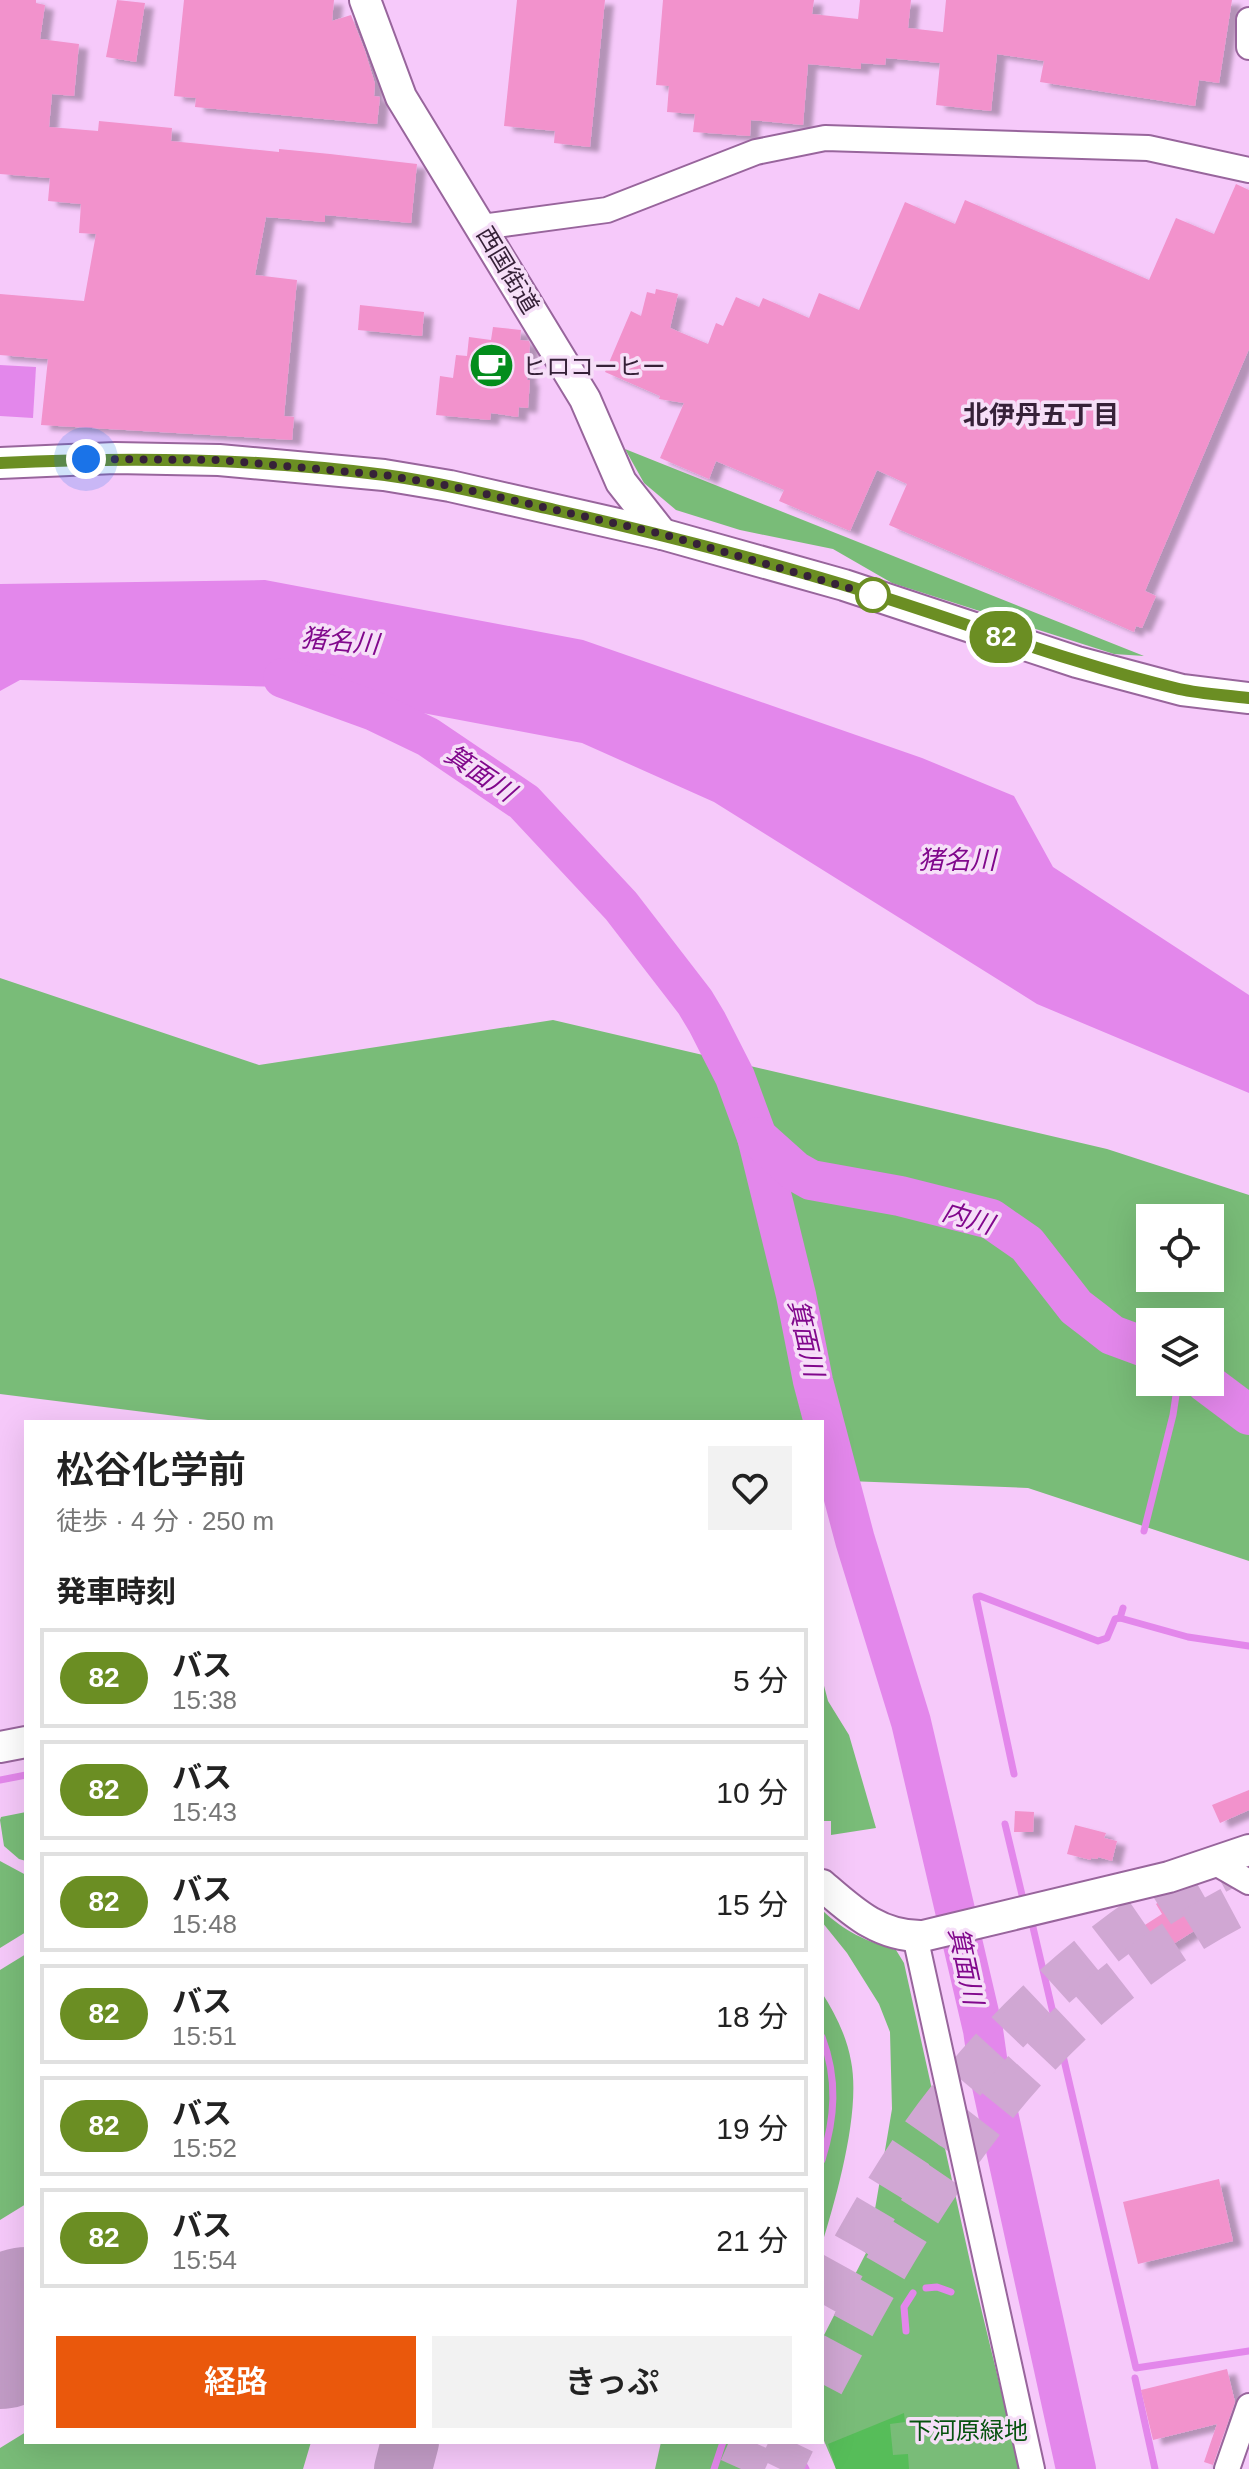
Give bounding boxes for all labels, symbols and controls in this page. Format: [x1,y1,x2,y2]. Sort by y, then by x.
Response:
street label: 西国街道 [472,222,544,318]
cafe icon: ヒロコーヒー [467,342,515,390]
place label: ヒロコーヒー [522,353,666,380]
district label: 北伊丹五丁目 [963,400,1119,430]
your location [66,439,106,479]
unlabelled marker [856,578,890,612]
line badge: 82 [965,611,1037,663]
text: 82 [985,621,1017,652]
water label: 猪名川 [300,623,383,660]
water label: 箕面川 [439,739,523,809]
water label: 猪名川 [918,845,999,875]
water label: 内川 [939,1196,1000,1241]
map controls [1136,1204,1224,1396]
button: locate [1136,1204,1224,1292]
water label: 箕面川 [783,1297,830,1382]
button: layers [1136,1308,1224,1396]
button: heart [708,1446,792,1530]
text: 松谷化学前 [56,1449,246,1491]
text: 徒歩 · 4 分 · 250 m [56,1506,274,1536]
text: 発車時刻 [56,1575,176,1608]
text: バス [172,1649,232,1682]
text: 82 [88,1662,120,1693]
text: 5 分 [733,1664,788,1697]
text: 15:38 [172,1685,237,1715]
text: バス [172,1761,232,1794]
text: 82 [88,1774,120,1805]
text: 10 分 [716,1776,788,1809]
text: 15:43 [172,1797,237,1827]
text: バス [172,1873,232,1906]
text: 82 [88,1886,120,1917]
text: 15 分 [716,1888,788,1921]
text: 15:48 [172,1909,237,1939]
water label: 箕面川 [943,1925,989,2010]
text: バス [172,1985,232,2018]
text: 82 [88,1998,120,2029]
text: 18 分 [716,2000,788,2033]
text: 15:51 [172,2021,237,2051]
text: バス [172,2097,232,2130]
text: 82 [88,2110,120,2141]
text: 19 分 [716,2112,788,2145]
text: 15:52 [172,2133,237,2163]
text: バス [172,2209,232,2242]
text: 82 [88,2222,120,2253]
text: 21 分 [716,2224,788,2257]
text: 15:54 [172,2245,237,2275]
button: 経路 [56,2336,416,2428]
button: きっぷ [432,2336,792,2428]
park label: 下河原緑地 [908,2417,1028,2444]

